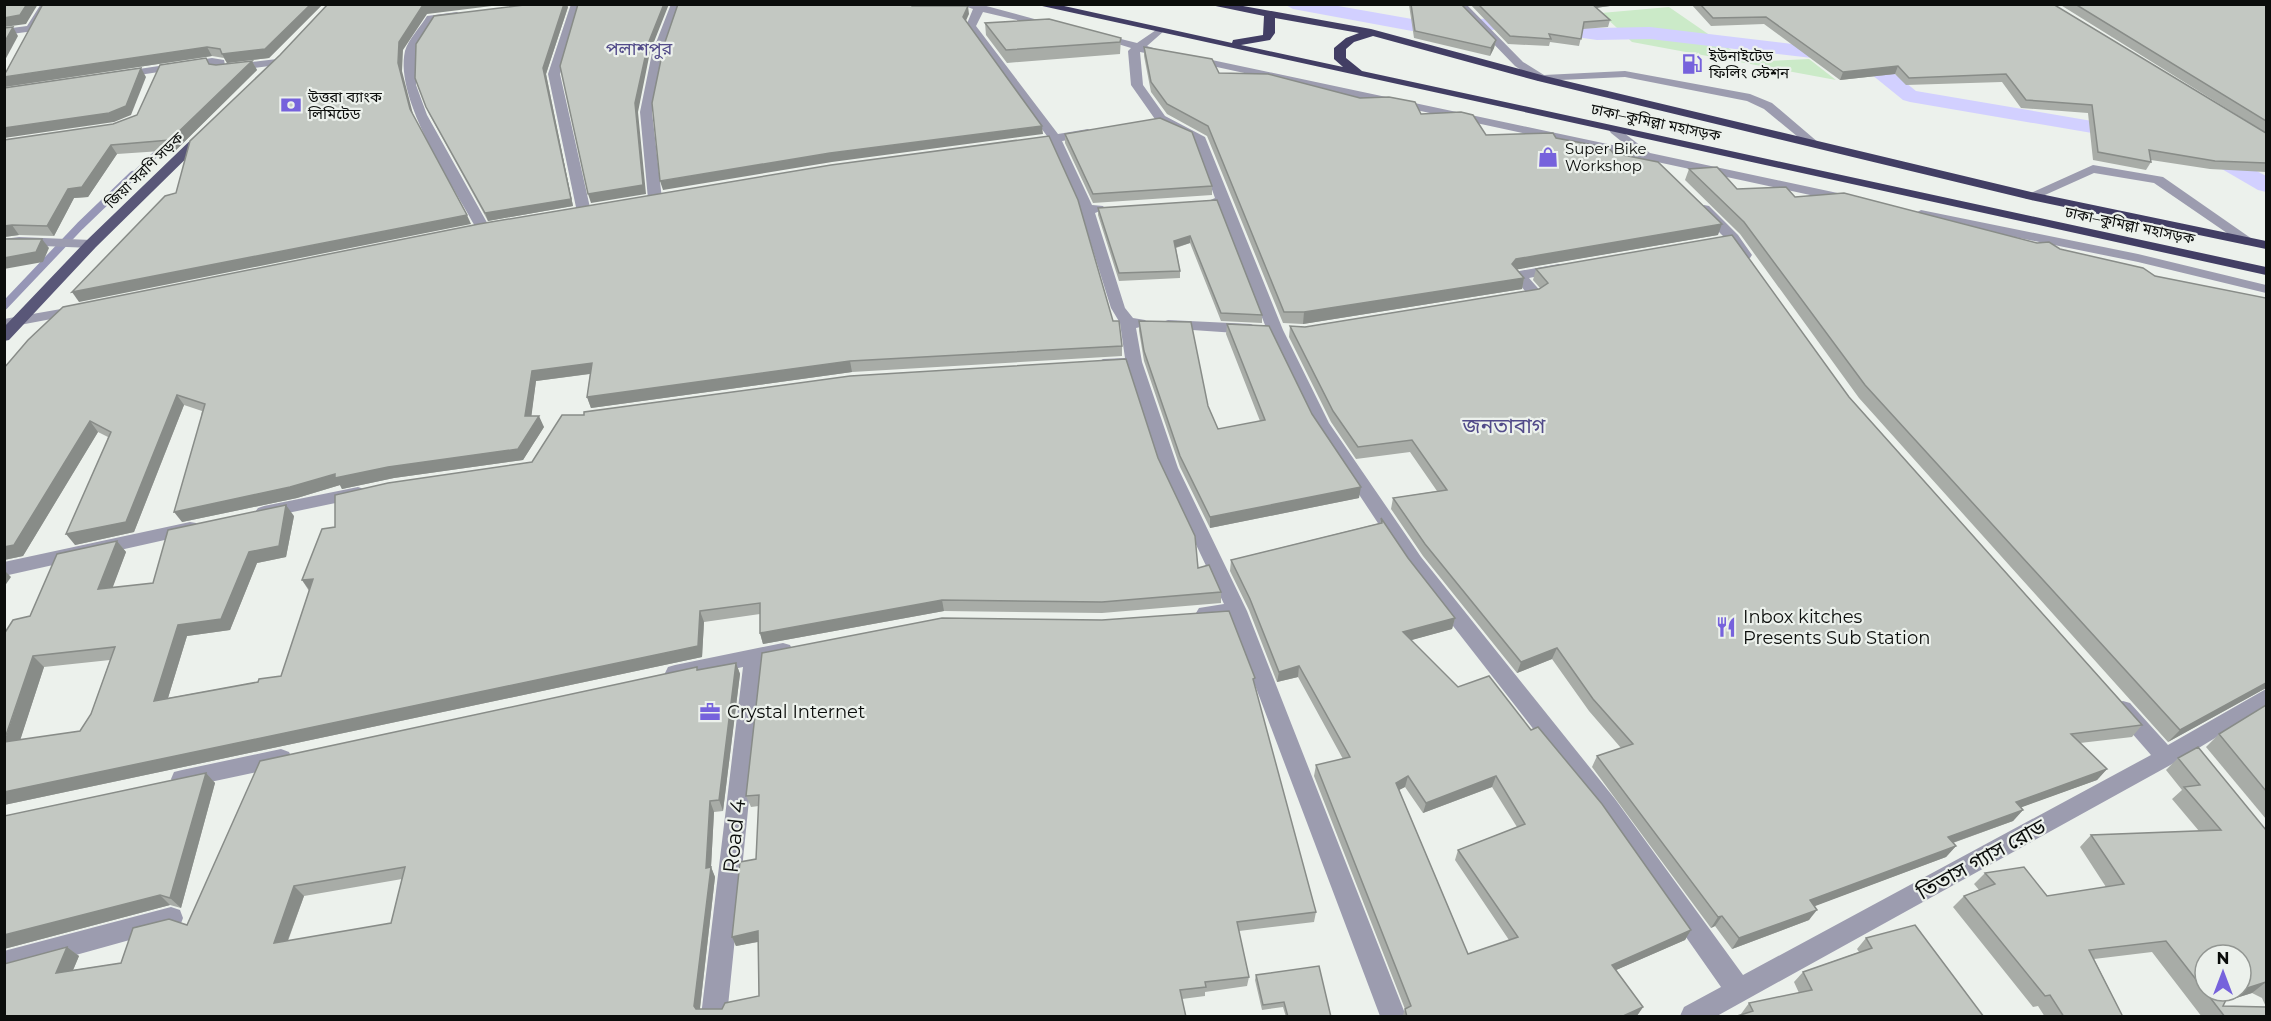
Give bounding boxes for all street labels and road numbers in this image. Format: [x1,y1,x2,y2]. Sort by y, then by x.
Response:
street label: ঢাকা–কুমিল্লা মহাসড়ক [1588,99,1724,145]
street label: জিয়া সরণি সড়ক [100,127,188,213]
street label: ঢাকা–কুমিল্লা মহাসড়ক [2062,202,2198,248]
street label: Road 4 [718,798,750,874]
street label: তিতাস গ্যাস রোড [1911,813,2051,905]

